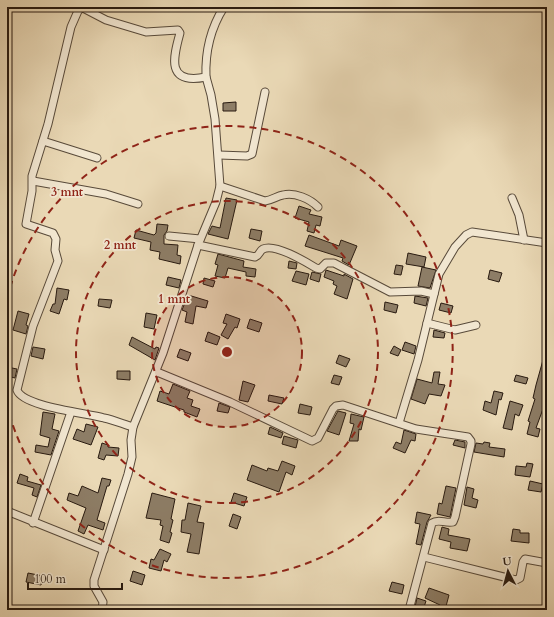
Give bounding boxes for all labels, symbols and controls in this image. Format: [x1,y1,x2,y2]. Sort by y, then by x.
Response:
text: 3 mnt [51,184,84,200]
text: 2 mnt [104,237,137,253]
text: 1 mnt [158,291,191,307]
centre of rings [220,345,234,359]
north arrow [488,551,528,591]
text: U [502,554,512,569]
scale bar [28,565,122,591]
text: 100 m [34,571,67,587]

